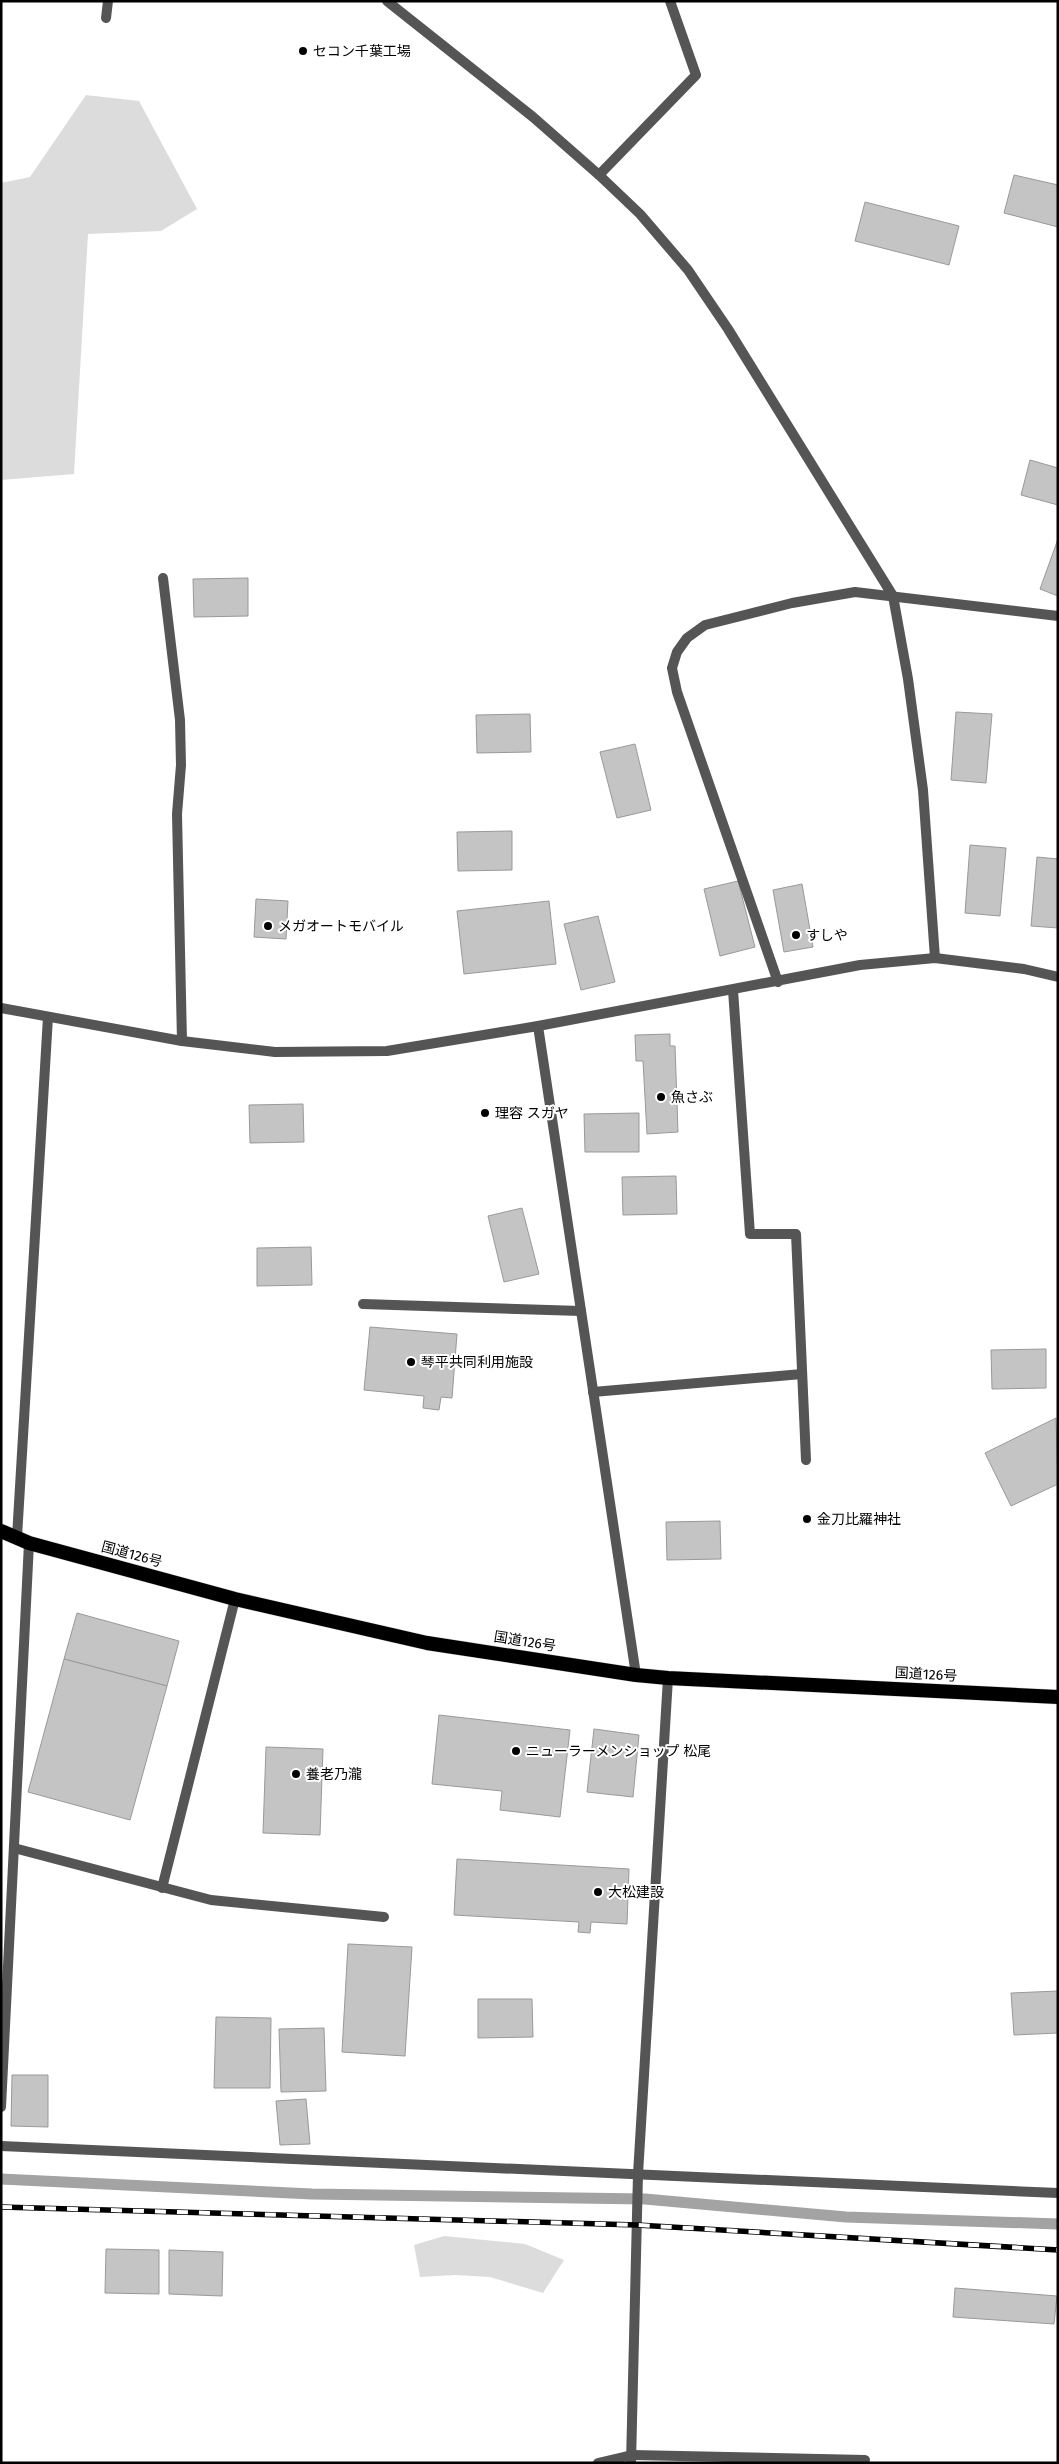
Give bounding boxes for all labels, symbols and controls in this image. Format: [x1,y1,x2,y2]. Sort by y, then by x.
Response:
place label: セコン千葉工場 [313,43,411,60]
marker: セコン千葉工場 [297,45,309,57]
place label: メガオートモバイル [278,918,404,935]
marker: メガオートモバイル [262,920,274,932]
place label: すしや [806,927,848,944]
marker: すしや [790,929,802,941]
place label: 魚さぶ [671,1089,713,1106]
marker: 魚さぶ [655,1091,667,1103]
place label: 理容 スガヤ [495,1105,569,1122]
marker: 理容 スガヤ [479,1107,491,1119]
place label: 琴平共同利用施設 [421,1354,533,1371]
marker: 琴平共同利用施設 [405,1356,417,1368]
place label: 金刀比羅神社 [817,1511,901,1528]
marker: 金刀比羅神社 [801,1513,813,1525]
street label: 国道126号 [100,1538,164,1571]
street label: 国道126号 [493,1628,557,1655]
street label: 国道126号 [894,1664,958,1685]
place label: ニューラーメンショップ 松尾 [526,1743,711,1760]
marker: ニューラーメンショップ 松尾 [510,1745,522,1757]
place label: 養老乃瀧 [306,1766,362,1783]
marker: 養老乃瀧 [290,1768,302,1780]
place label: 大松建設 [608,1884,664,1901]
marker: 大松建設 [592,1886,604,1898]

